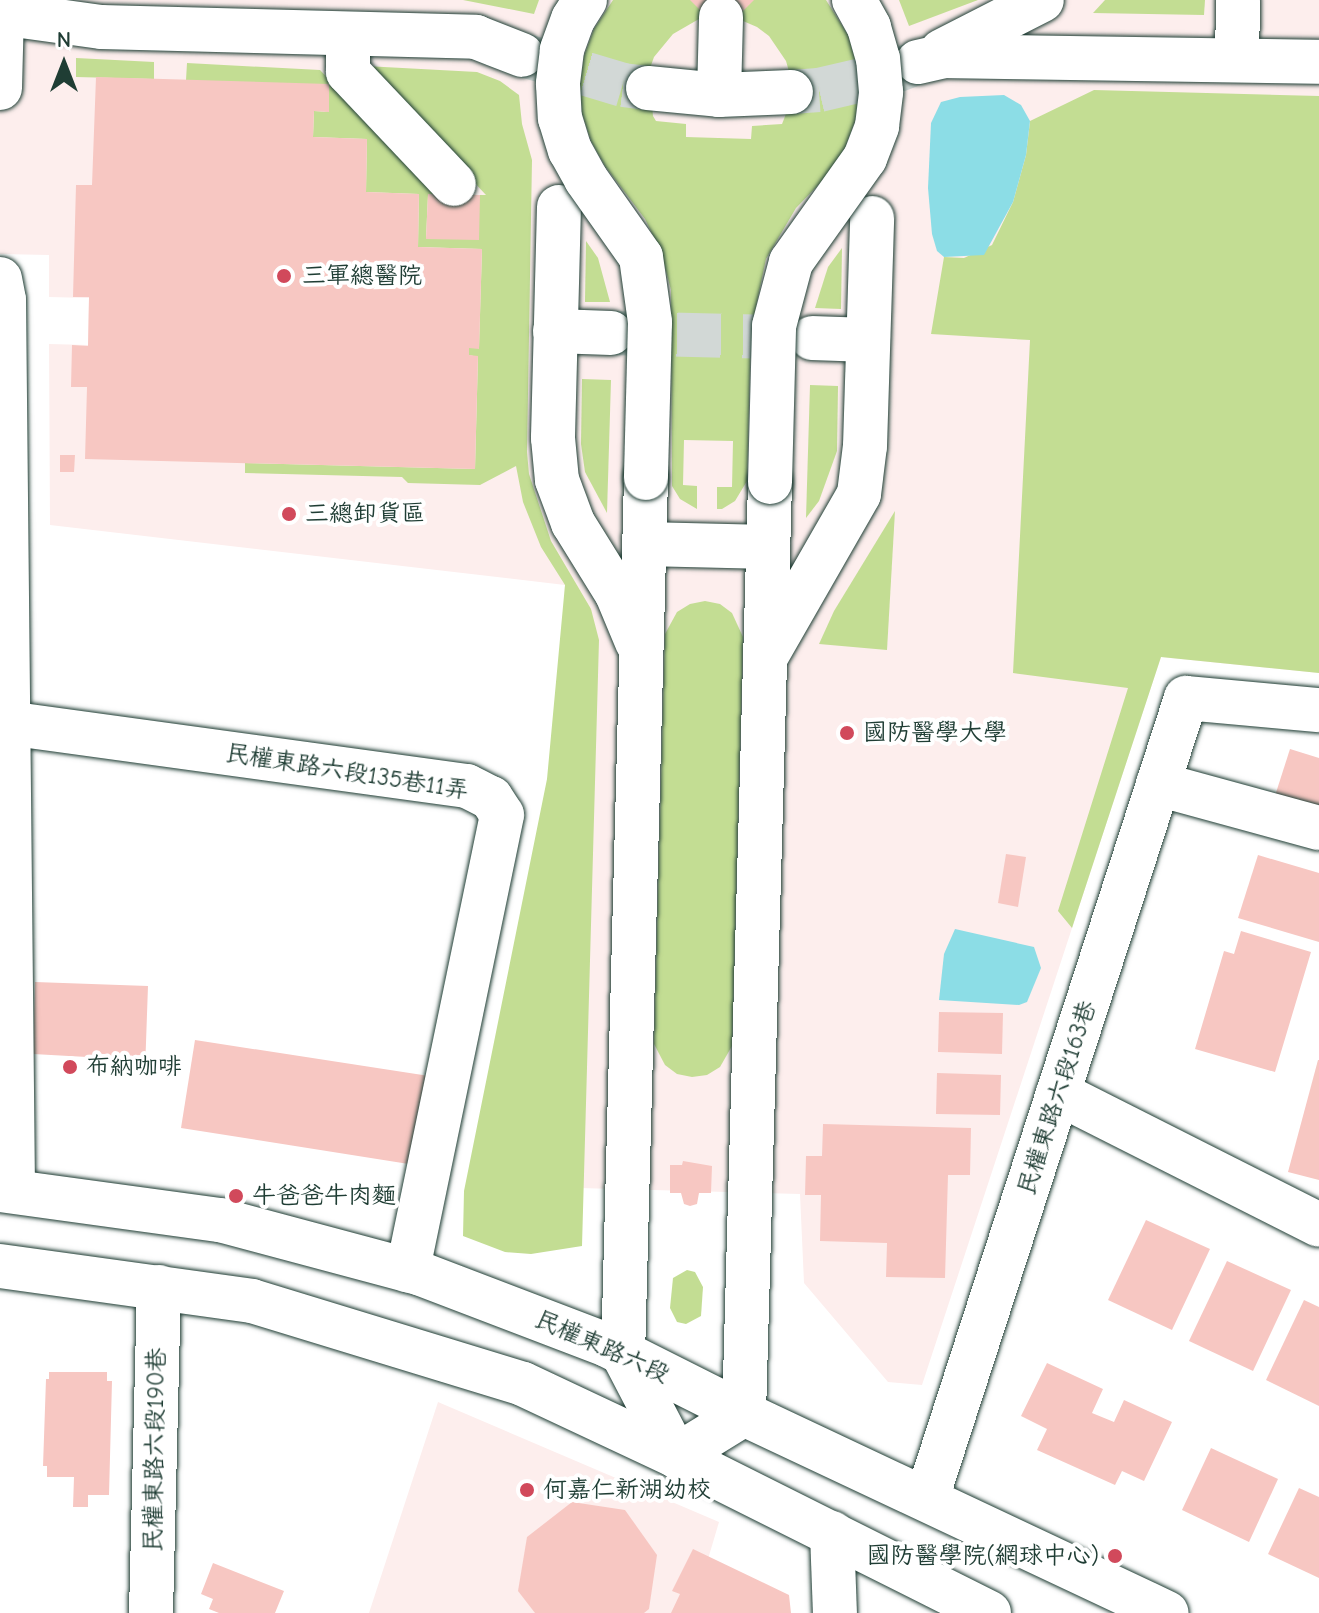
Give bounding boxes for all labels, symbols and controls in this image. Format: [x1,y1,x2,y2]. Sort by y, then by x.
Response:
north arrow [24,24,104,104]
text: N [57,27,71,53]
place label: 三軍總醫院 [302,262,422,290]
marker: 三軍總醫院 [273,265,295,287]
place label: 三總卸貨區 [305,500,425,528]
marker: 三總卸貨區 [280,505,298,523]
place label: 國防醫學大學 [863,719,1007,747]
marker: 國防醫學大學 [838,724,856,742]
street label: 民權東路六段135巷11弄 [223,739,471,805]
street label: 民權東路六段163巷 [1012,997,1102,1199]
place label: 布納咖啡 [86,1053,182,1081]
marker: 布納咖啡 [61,1058,79,1076]
place label: 牛爸爸牛肉麵 [252,1182,396,1210]
marker: 牛爸爸牛肉麵 [227,1187,245,1205]
street label: 民權東路六段 [530,1305,674,1389]
street label: 民權東路六段190巷 [139,1347,171,1553]
place label: 何嘉仁新湖幼校 [543,1476,711,1504]
marker: 何嘉仁新湖幼校 [518,1481,536,1499]
place label: 國防醫學院(網球中心) [866,1542,1099,1570]
marker: 國防醫學院(網球中心) [1106,1547,1124,1565]

